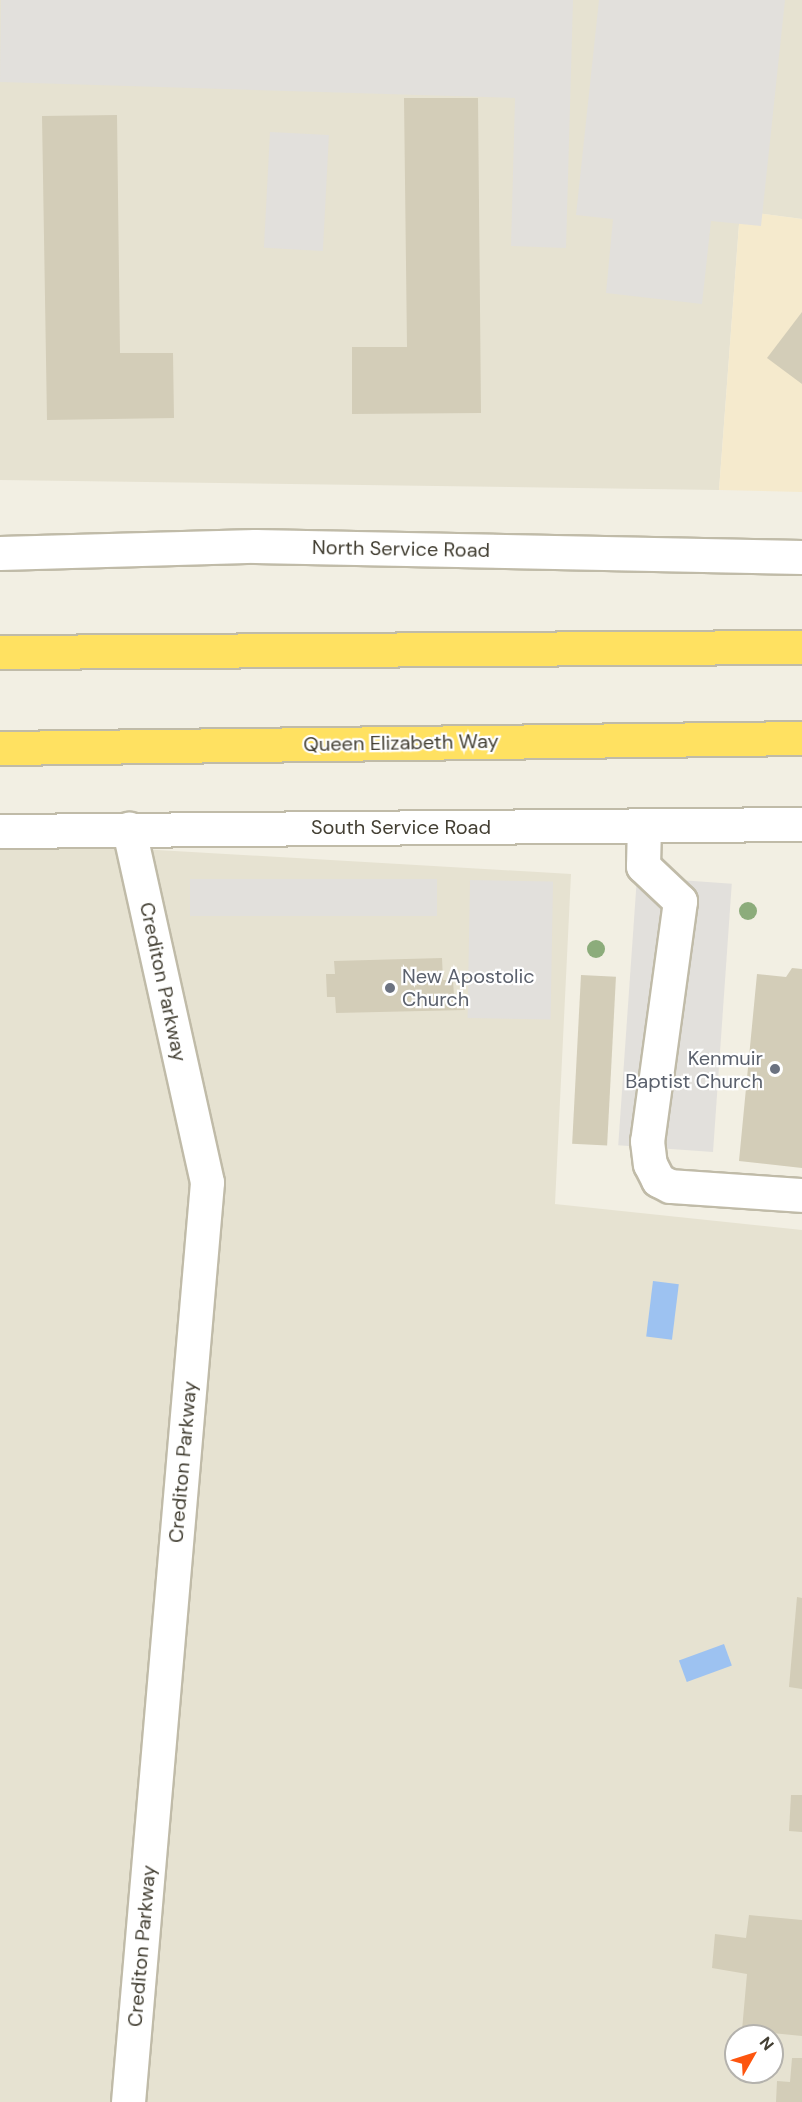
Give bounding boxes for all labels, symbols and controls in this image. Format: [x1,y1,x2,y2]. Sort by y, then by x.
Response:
street label: North Service Road [312,535,490,563]
street label: Queen Elizabeth Way [303,729,499,757]
street label: South Service Road [311,815,491,839]
street label: Crediton Parkway [134,900,192,1064]
place label: New Apostolic Church [402,964,535,1011]
marker: New Apostolic Church [383,981,397,995]
place label: Kenmuir Baptist Church [625,1046,763,1093]
marker: Kenmuir Baptist Church [768,1062,782,1076]
street label: Crediton Parkway [164,1380,202,1544]
street label: Crediton Parkway [123,1864,161,2028]
north arrow [724,2024,784,2084]
text: N [755,2032,779,2055]

